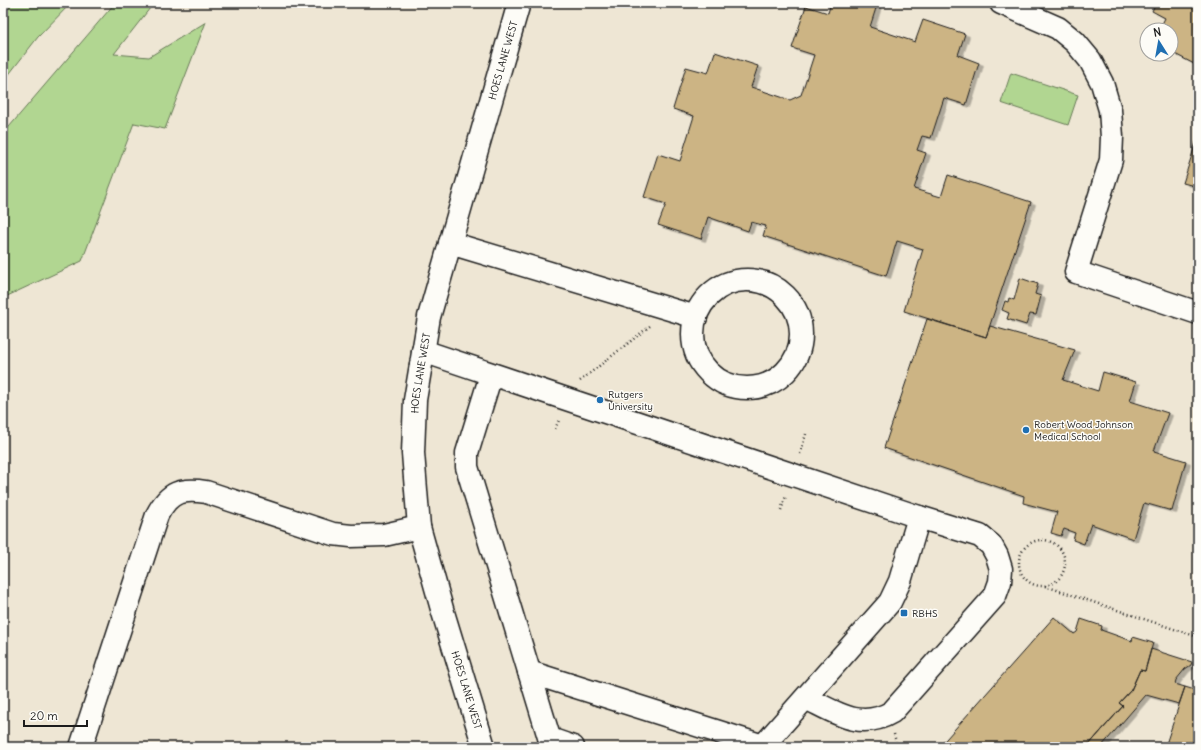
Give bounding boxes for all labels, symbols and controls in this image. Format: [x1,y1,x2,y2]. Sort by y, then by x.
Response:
street label: HOES LANE WEST [486,19,521,101]
north arrow [1139,22,1179,62]
text: N [1152,25,1162,40]
street label: HOES LANE WEST [408,332,433,414]
place label: Rutgers University [608,388,653,413]
marker: Rutgers University [595,395,605,405]
place label: Robert Wood Johnson Medical School [1034,418,1133,443]
marker: Robert Wood Johnson Medical School [1021,425,1031,435]
place label: RBHS [912,607,938,620]
marker: RBHS [899,608,909,618]
street label: HOES LANE WEST [448,649,485,731]
scale bar [24,702,87,728]
text: 20 m [30,708,58,723]

